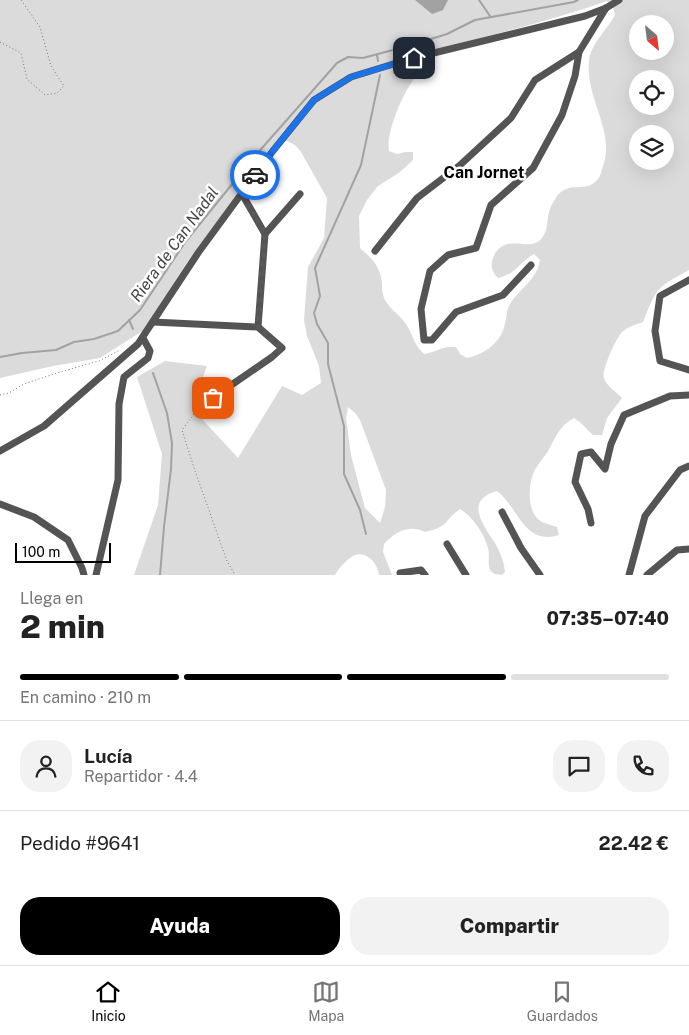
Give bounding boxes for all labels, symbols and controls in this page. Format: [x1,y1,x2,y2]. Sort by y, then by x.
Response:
north arrow [629,15,674,60]
map controls [629,15,674,170]
pin [393,37,435,79]
icon: home [400,44,428,72]
button: locate [629,70,674,115]
button: layers [629,125,674,170]
courier [230,150,280,200]
icon: car [241,161,269,189]
district label: Can Jornet [444,163,525,182]
water label: Riera de Can Nadal [126,183,222,305]
pin [192,377,234,419]
icon: bag [199,384,227,412]
scale bar [15,540,111,563]
text: 100 m [22,544,60,560]
text: Llega en [20,589,83,608]
text: 07:35–07:40 [546,607,669,629]
text: 2 min [20,608,105,645]
text: En camino · 210 m [20,688,151,707]
button: person [20,740,72,792]
button: chat [553,740,605,792]
button: phone [617,740,669,792]
text: Lucía [84,745,133,767]
text: Repartidor · 4.4 [84,767,198,786]
text: Pedido #9641 [20,832,140,854]
text: 22.42 € [599,832,669,854]
button: Ayuda [20,897,340,955]
button: Compartir [350,897,669,955]
tab: Inicio [91,978,126,1024]
tab: Mapa [308,978,344,1024]
tab: Guardados [527,978,598,1024]

